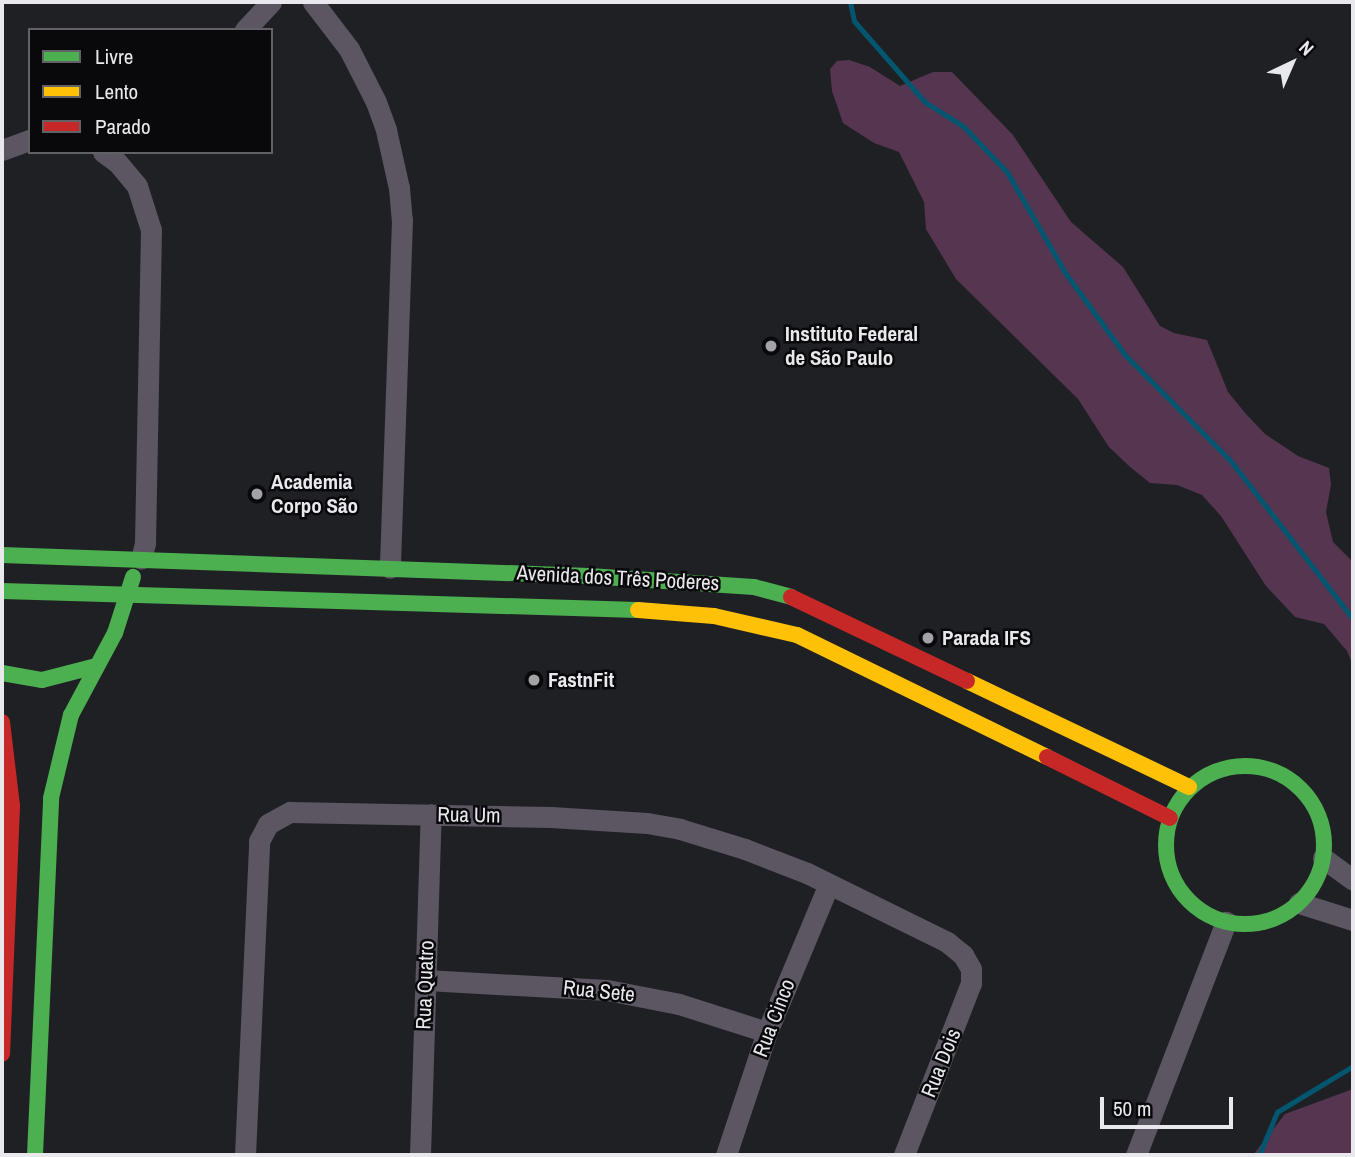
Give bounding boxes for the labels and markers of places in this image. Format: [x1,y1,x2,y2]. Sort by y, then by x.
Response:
place label: Instituto Federal de São Paulo [785,321,918,371]
marker: Instituto Federal de São Paulo [763,338,779,354]
place label: Academia Corpo São [271,469,358,519]
marker: Academia Corpo São [249,486,265,502]
place label: Parada IFS [942,625,1031,651]
marker: Parada IFS [920,630,936,646]
place label: FastnFit [548,667,614,693]
marker: FastnFit [526,672,542,688]

